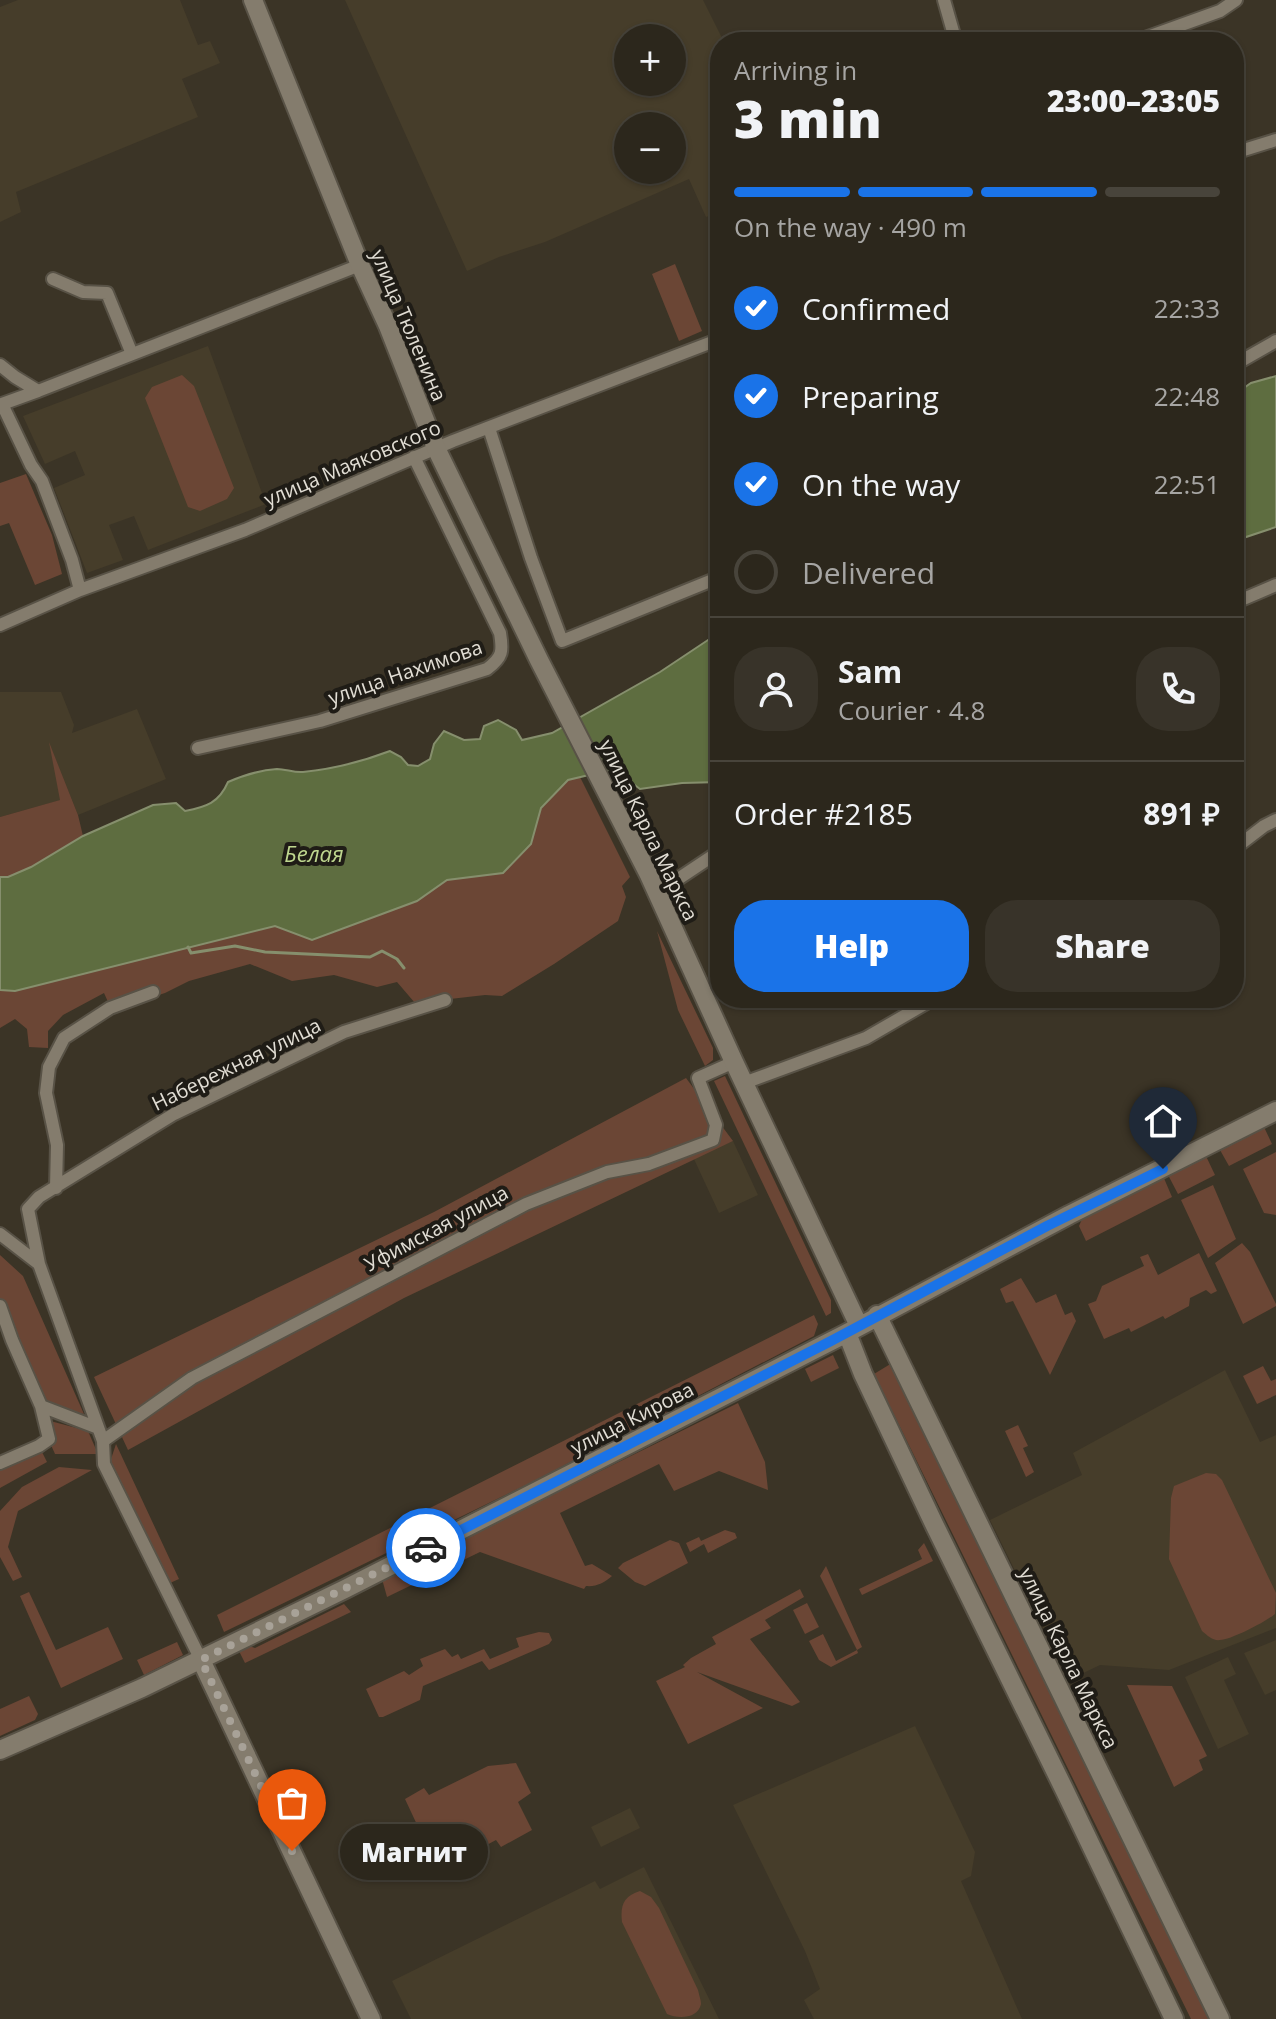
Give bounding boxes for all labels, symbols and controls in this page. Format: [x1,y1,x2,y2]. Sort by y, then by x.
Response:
map controls [614,24,686,184]
button: + [614,24,686,96]
text: Arriving in [734,52,857,88]
text: 23:00–23:05 [1047,80,1220,121]
text: 3 min [734,82,882,153]
button: − [614,112,686,184]
text: On the way · 490 m [734,209,967,245]
street label: улица Тюленина [365,245,453,405]
icon: check [734,286,778,330]
text: Confirmed [802,288,950,329]
text: 22:33 [1154,290,1220,326]
icon: check [734,374,778,418]
text: Preparing [802,376,939,417]
text: 22:48 [1154,378,1220,414]
street label: улица Маяковского [259,414,445,512]
icon: check [734,462,778,506]
text: On the way [802,464,960,505]
text: 22:51 [1154,466,1220,502]
text: Delivered [802,552,935,593]
street label: улица Нахимова [324,633,486,711]
button: person [734,647,818,731]
button: phone [1136,647,1220,731]
text: Sam [838,651,902,692]
text: Courier · 4.8 [838,692,985,728]
street label: улица Карла Маркса [593,735,705,925]
text: Order #2185 [734,793,913,834]
text: 891 ₽ [1143,793,1220,834]
water label: Белая [284,838,344,868]
button: Help [734,900,969,992]
button: Share [985,900,1220,992]
street label: Набережная улица [147,1011,325,1117]
pin [1129,1087,1197,1169]
icon: home [1141,1099,1185,1143]
street label: Уфимская улица [359,1179,513,1277]
street label: улица Кирова [566,1375,698,1461]
courier [386,1508,466,1588]
icon: car [404,1526,448,1570]
street label: улица Карла Маркса [1013,1563,1125,1753]
pin [258,1769,326,1851]
icon: bag [270,1781,314,1825]
callout: Магнит [340,1823,488,1879]
text: Магнит [361,1834,467,1870]

